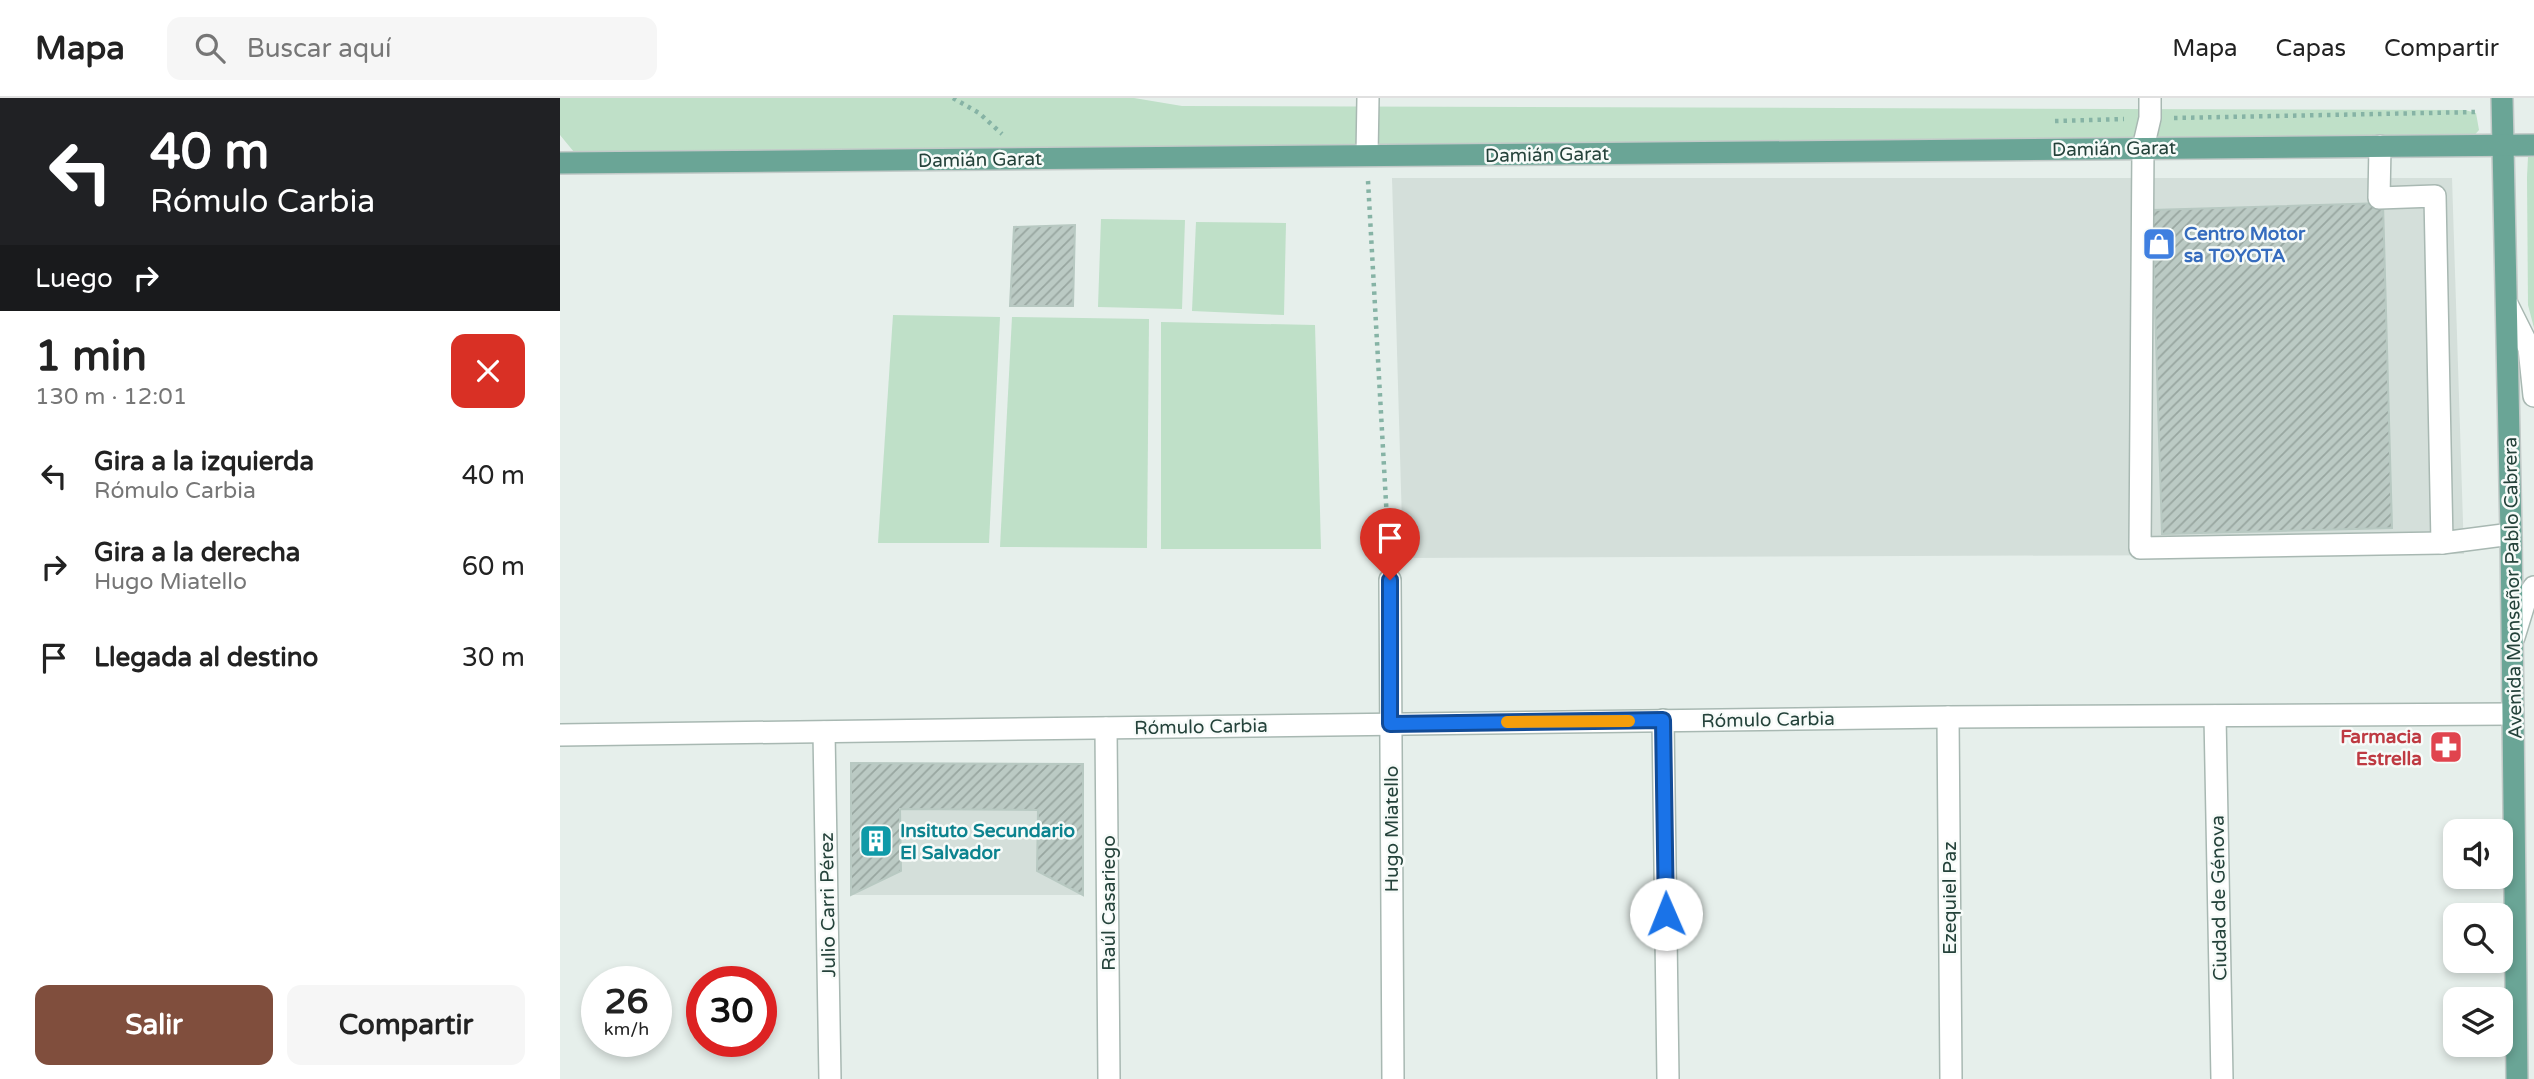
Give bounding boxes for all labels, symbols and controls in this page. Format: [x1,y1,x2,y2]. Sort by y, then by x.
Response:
search box [167,17,657,80]
text: Mapa [35,29,125,68]
icon: search [191,29,229,67]
text: Buscar aquí [247,33,391,64]
text: Mapa [2172,34,2238,63]
text: Capas [2276,34,2346,63]
text: Compartir [2384,34,2499,63]
text: 40 m [150,123,269,182]
icon: left [35,126,126,217]
street label: Damián Garat [2052,137,2176,161]
street label: Damián Garat [1485,143,1609,167]
street label: Damián Garat [918,148,1042,172]
text: Rómulo Carbia [150,183,375,221]
place label: Centro Motor sa TOYOTA [2184,223,2306,267]
shop icon: Centro Motor sa TOYOTA [2140,225,2178,263]
icon: right [127,259,165,297]
text: Luego [35,263,113,294]
text: 1 min [35,331,147,382]
button: close [451,334,525,408]
text: 130 m · 12:01 [35,383,187,411]
street label: Avenida Monseñor Pablo Cabrera [2499,437,2527,739]
text: Gira a la izquierda [94,446,314,477]
icon: left [35,457,73,495]
text: 40 m [462,460,525,491]
text: Rómulo Carbia [94,477,256,505]
pin [1360,508,1420,580]
icon: arrive [1371,519,1409,557]
text: Gira a la derecha [94,537,300,568]
icon: right [35,548,73,586]
text: 60 m [462,551,525,582]
text: Hugo Miatello [94,568,247,596]
icon: arrive [35,639,73,677]
text: Llegada al destino [94,642,318,673]
text: 30 m [462,642,525,673]
street label: Rómulo Carbia [1701,708,1835,732]
street label: Rómulo Carbia [1134,715,1268,739]
place label: Farmacia Estrella [2340,726,2422,770]
pharmacy icon: Farmacia Estrella [2427,728,2465,766]
street label: Hugo Miatello [1381,766,1403,892]
street label: Ciudad de Génova [2207,815,2231,981]
map controls [2443,819,2513,1057]
button: sound [2443,819,2513,889]
place label: Insituto Secundario El Salvador [900,820,1075,864]
building icon: Insituto Secundario El Salvador [857,822,895,860]
street label: Julio Carri Pérez [816,832,840,978]
street label: Raúl Casariego [1098,835,1120,971]
street label: Ezequiel Paz [1939,841,1961,955]
position arrow [1629,877,1703,951]
button: search [2443,903,2513,973]
speed limit sign: 30 [686,966,777,1057]
text: 26 [605,981,648,1023]
button: Salir [35,985,273,1065]
button: Compartir [287,985,525,1065]
button: layers [2443,987,2513,1057]
text: km/h [604,1018,649,1040]

